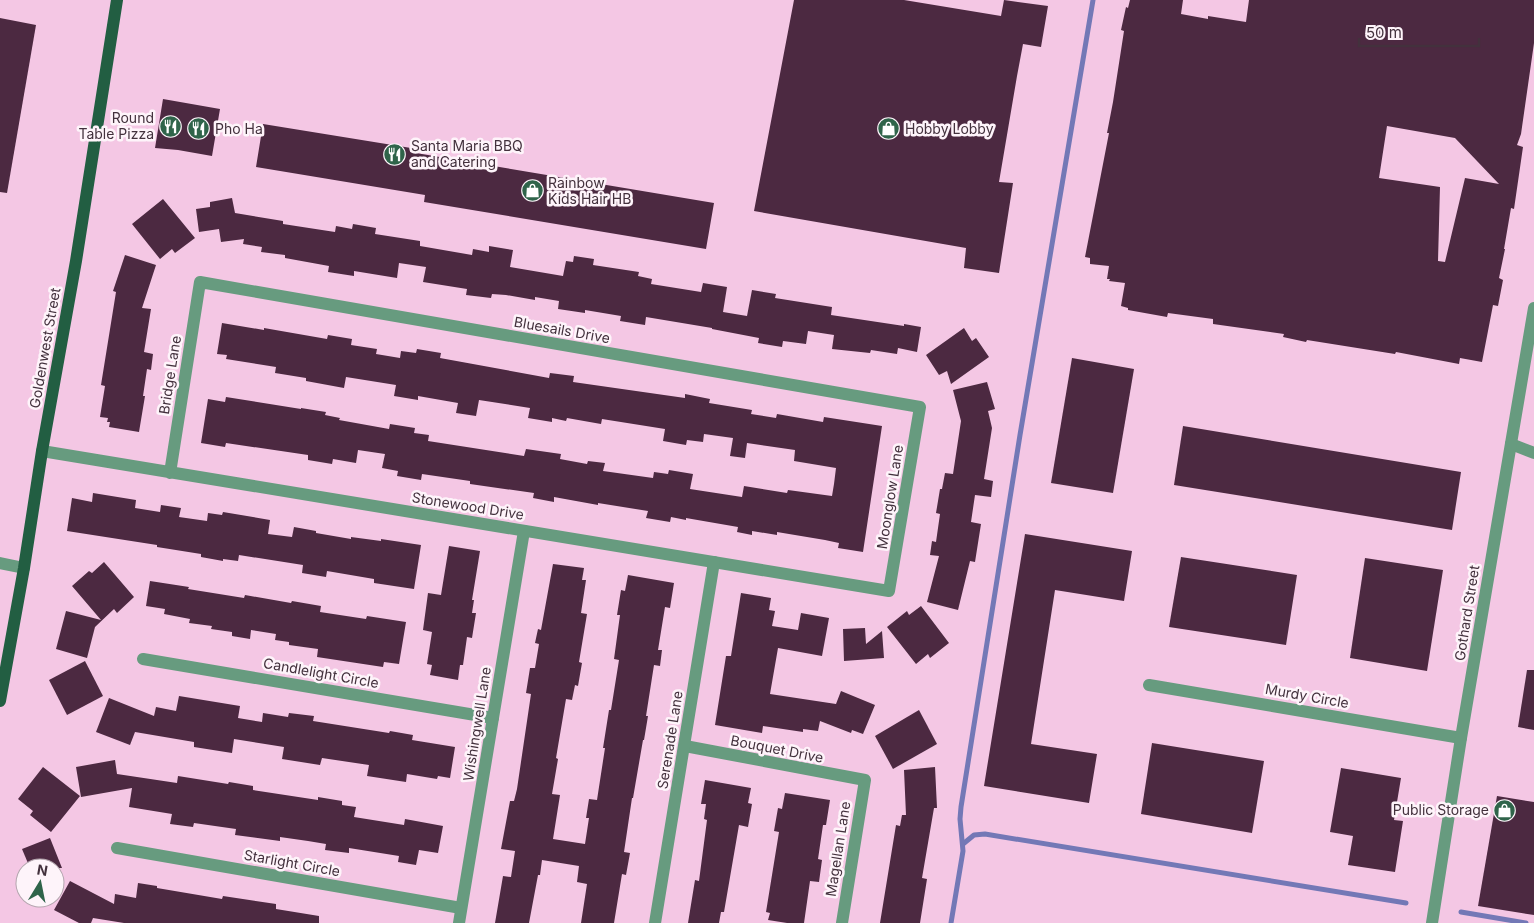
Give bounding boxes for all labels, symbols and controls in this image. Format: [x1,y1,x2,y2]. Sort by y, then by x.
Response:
scale bar [1359,15,1479,47]
text: 50 m [1366,23,1402,42]
place label: Round Table Pizza [78,109,154,142]
restaurant icon: Round Table Pizza [158,114,182,138]
restaurant icon: Pho Ha [187,117,211,141]
shop icon: Hobby Lobby [877,117,901,141]
place label: Pho Ha [215,120,263,137]
place label: Hobby Lobby [905,120,994,137]
place label: Santa Maria BBQ and Catering [411,137,523,170]
restaurant icon: Santa Maria BBQ and Catering [383,142,407,166]
place label: Rainbow Kids Hair HB [548,174,631,207]
shop icon: Rainbow Kids Hair HB [520,179,544,203]
street label: Goldenwest Street [26,286,64,409]
street label: Bluesails Drive [513,313,611,346]
street label: Bridge Lane [155,334,184,416]
street label: Moonglow Lane [873,444,906,550]
street label: Stonewood Drive [411,488,525,523]
street label: Gothard Street [1451,563,1483,662]
street label: Candlelight Circle [262,654,380,691]
street label: Wishingwell Lane [459,666,494,782]
street label: Murdy Circle [1264,680,1350,711]
street label: Serenade Lane [653,690,686,790]
street label: Bouquet Drive [729,731,825,766]
shop icon: Public Storage [1493,798,1517,822]
street label: Magellan Lane [822,800,853,898]
place label: Public Storage [1393,801,1489,818]
street label: Starlight Circle [243,846,342,879]
north arrow [15,858,65,908]
text: N [36,860,49,879]

